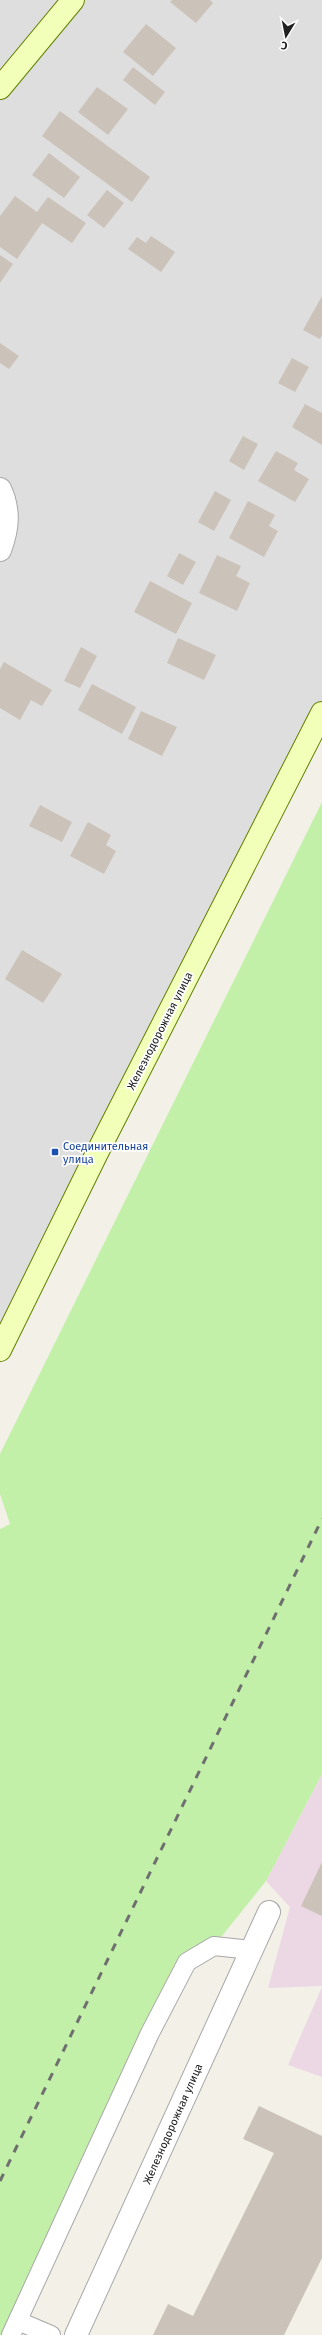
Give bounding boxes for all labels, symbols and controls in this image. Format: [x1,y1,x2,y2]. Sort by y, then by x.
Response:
north arrow [266,16,306,56]
text: С [279,38,289,52]
street label: Железнодорожная улица [125,970,195,1092]
place label: Соединительная улица [63,1140,148,1166]
marker: Соединительная улица [50,1147,60,1157]
street label: Железнодорожная улица [141,2062,206,2186]

